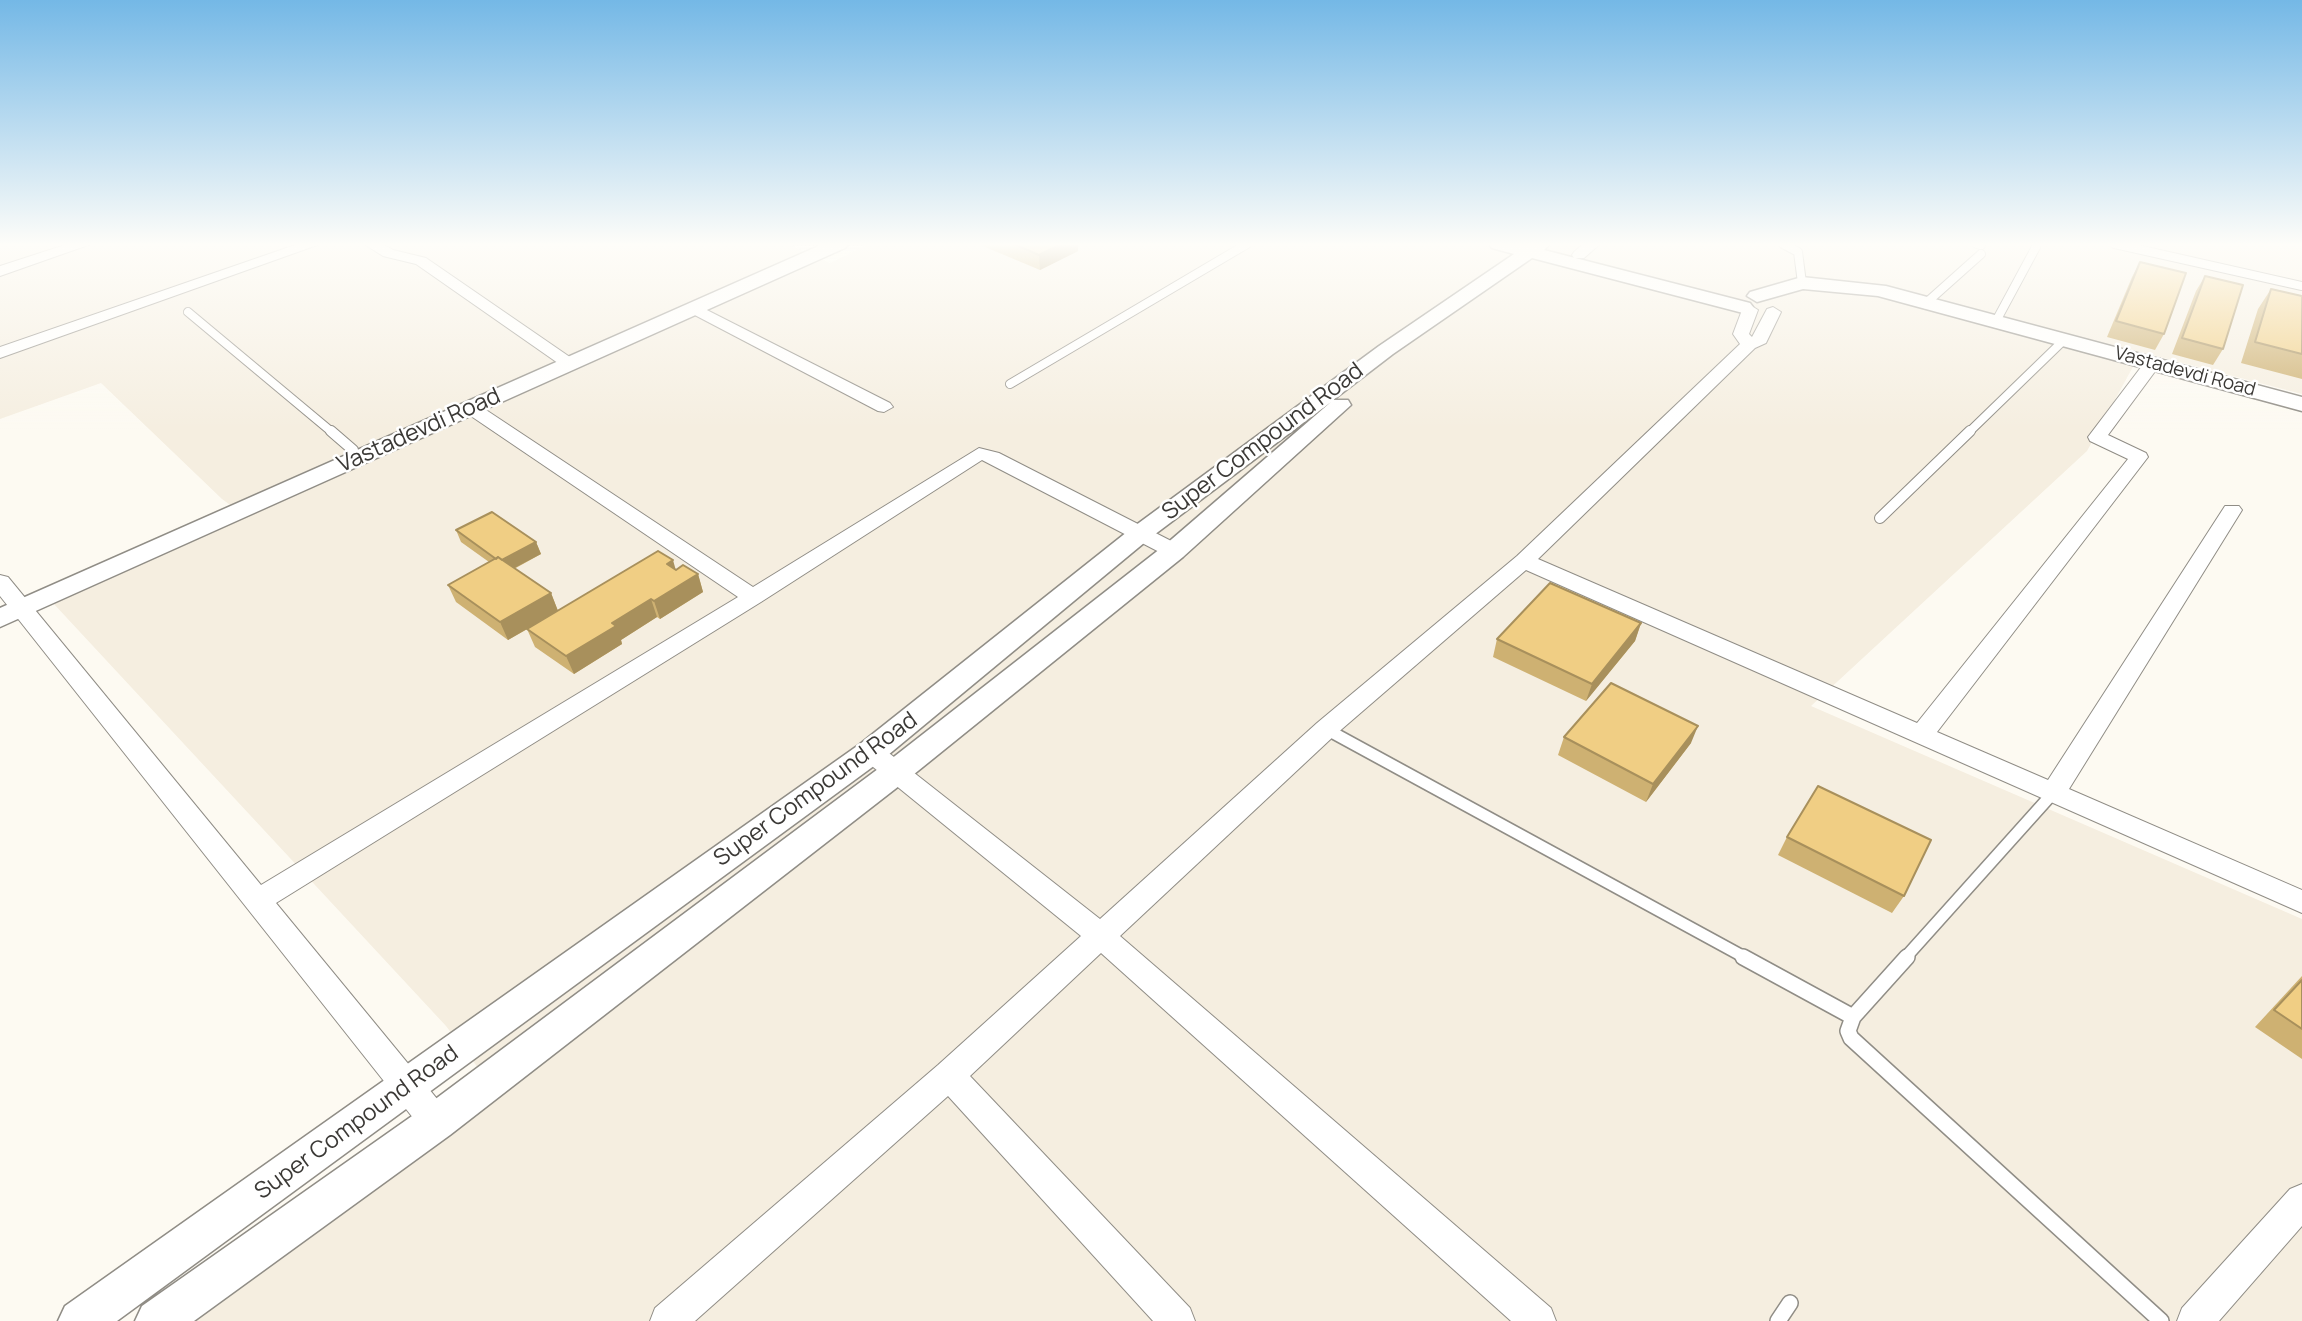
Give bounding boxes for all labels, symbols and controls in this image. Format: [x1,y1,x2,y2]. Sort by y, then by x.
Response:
street label: Vastadevdi Road [2112,342,2258,402]
street label: Super Compound Road [1157,357,1369,527]
street label: Vastadevdi Road [333,383,505,479]
street label: Super Compound Road [709,707,923,873]
street label: Super Compound Road [250,1040,464,1206]

